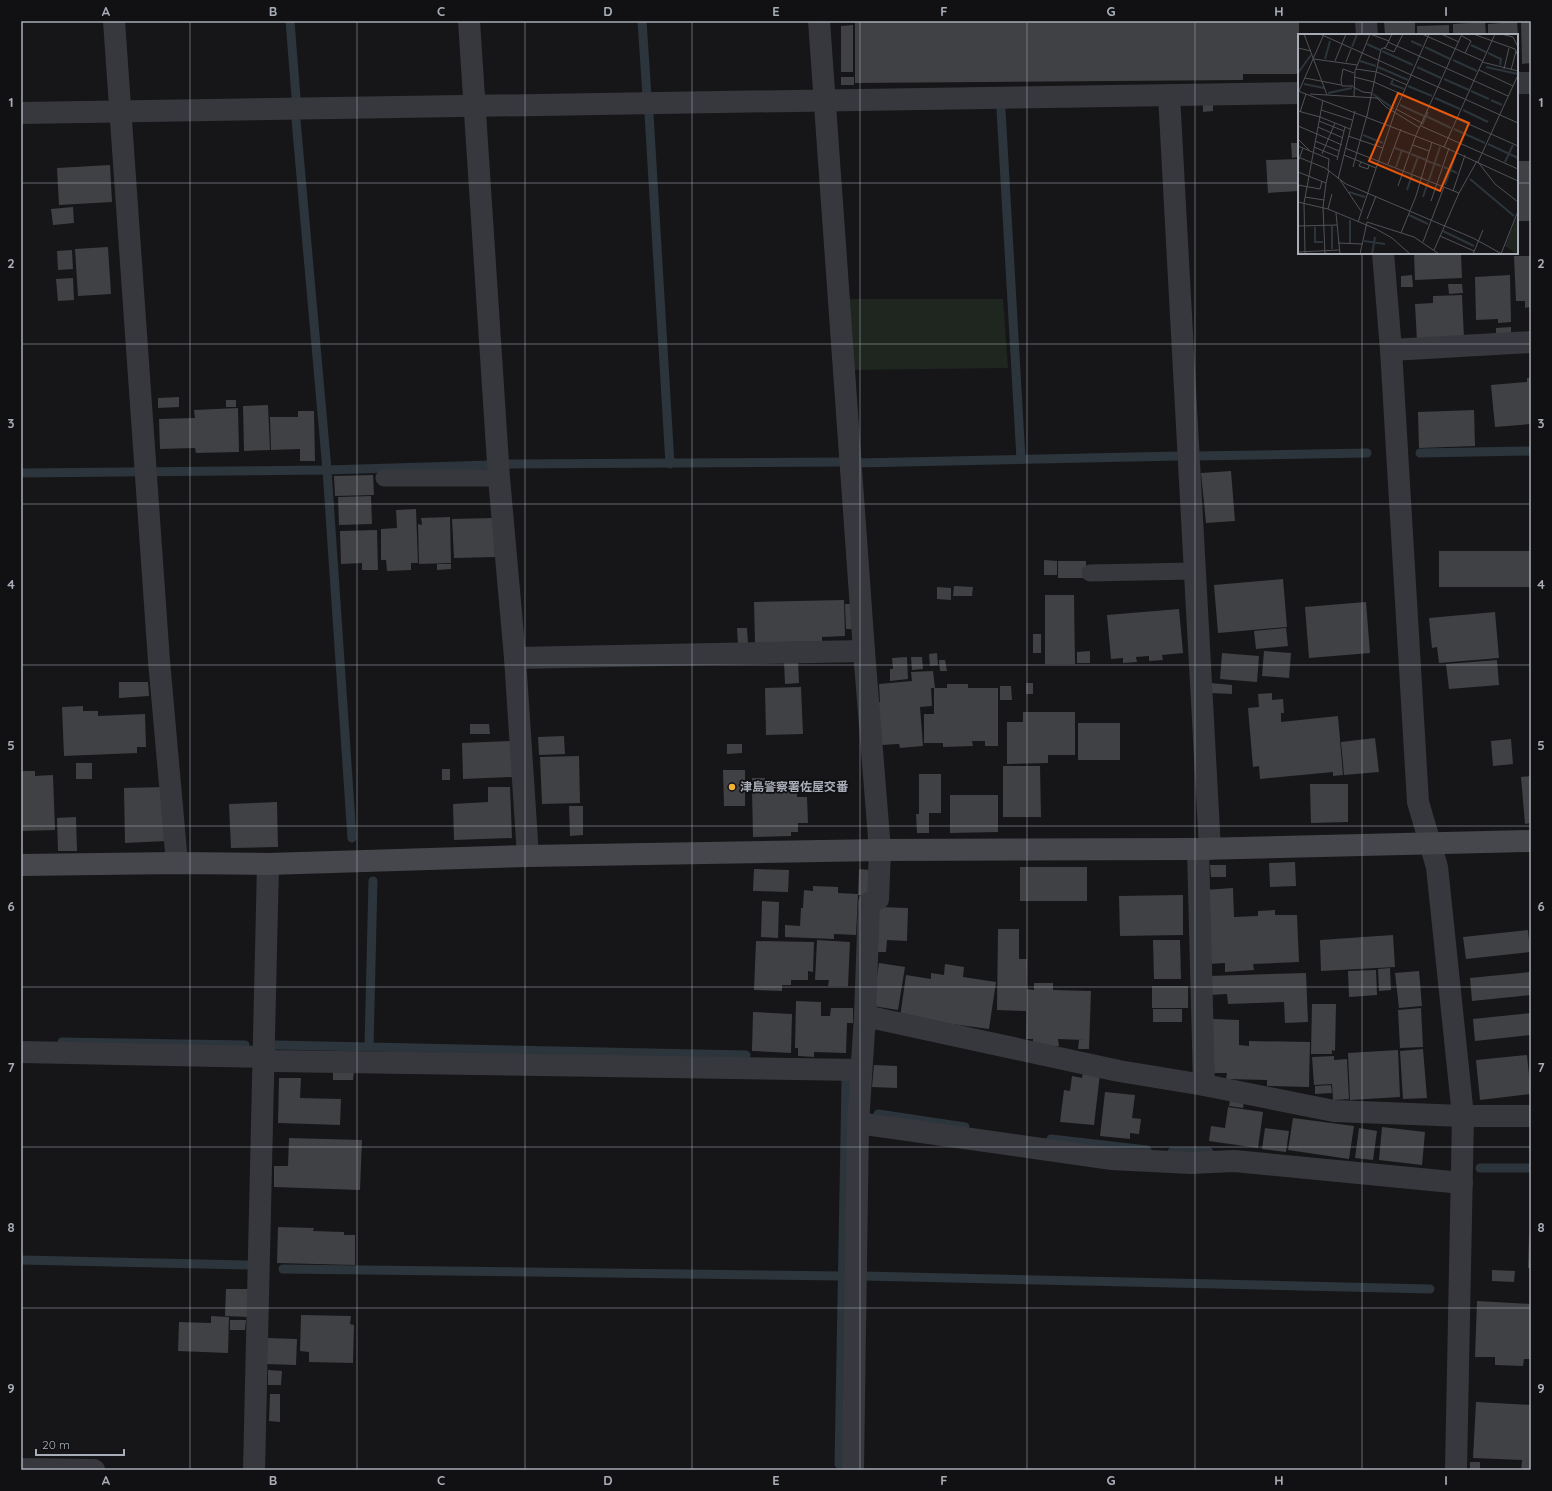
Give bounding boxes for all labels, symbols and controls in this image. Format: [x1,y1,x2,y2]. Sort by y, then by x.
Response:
text: A [102,3,111,19]
text: B [269,3,277,19]
text: C [437,3,445,19]
text: D [603,3,613,19]
text: E [772,3,780,19]
text: F [940,3,948,19]
text: G [1106,3,1116,19]
text: H [1274,3,1284,19]
text: I [1444,3,1448,19]
inset map [1298,34,1518,254]
text: 1 [8,94,14,110]
text: 1 [1538,94,1544,110]
text: 2 [7,255,15,271]
text: 2 [1537,255,1545,271]
text: 3 [8,415,15,431]
text: 3 [1538,415,1545,431]
text: 4 [7,576,15,592]
text: 4 [1537,576,1545,592]
text: 5 [7,737,15,753]
text: 5 [1537,737,1545,753]
place label: 津島警察署佐屋交番 [740,779,849,794]
marker: 津島警察署佐屋交番 [727,782,737,792]
text: 6 [7,898,15,914]
text: 6 [1537,898,1545,914]
text: 7 [7,1059,15,1075]
text: 7 [1537,1059,1545,1075]
text: 8 [7,1219,15,1235]
text: 8 [1537,1219,1545,1235]
text: 9 [7,1380,15,1396]
text: 9 [1537,1380,1545,1396]
scale bar [36,1431,124,1457]
text: 20 m [42,1437,70,1452]
text: A [102,1472,111,1488]
text: B [269,1472,277,1488]
text: C [437,1472,445,1488]
text: D [603,1472,613,1488]
text: E [772,1472,780,1488]
text: F [940,1472,948,1488]
text: G [1106,1472,1116,1488]
text: H [1274,1472,1284,1488]
text: I [1444,1472,1448,1488]

